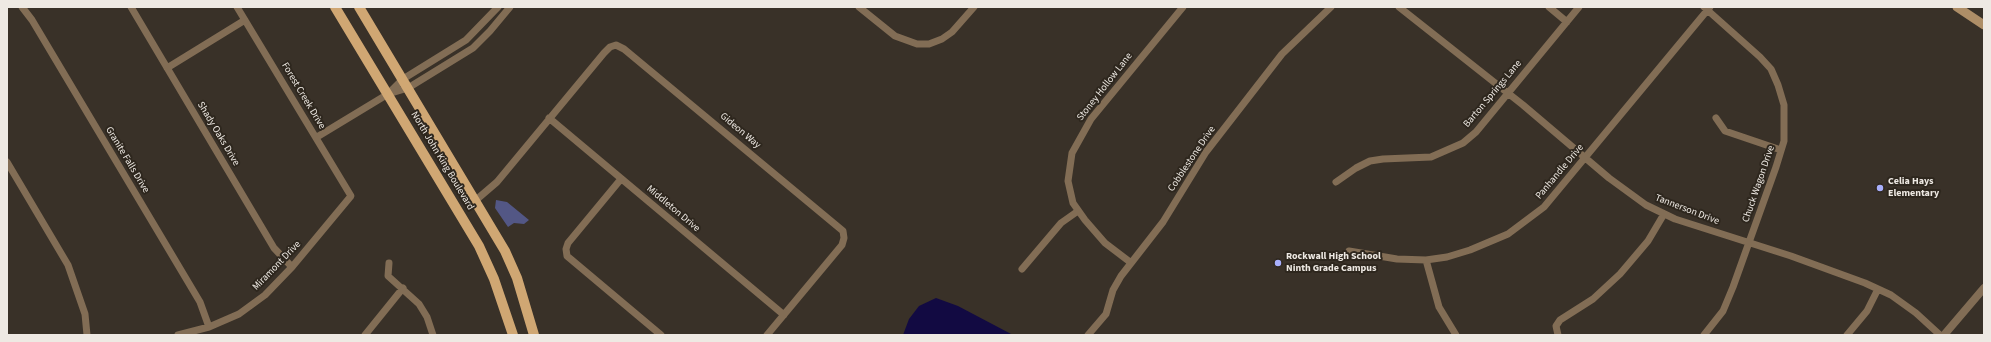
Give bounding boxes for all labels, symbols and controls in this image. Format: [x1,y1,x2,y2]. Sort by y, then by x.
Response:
street label: Stoney Hollow Lane [1075,51,1135,123]
street label: Barton Springs Lane [1461,58,1525,130]
street label: Forest Creek Drive [278,61,328,131]
street label: Shady Oaks Drive [194,100,242,168]
street label: North John King Boulevard [408,110,476,212]
street label: Gideon Way [717,111,763,151]
street label: Cobblestone Drive [1166,124,1218,194]
street label: Granite Falls Drive [102,125,152,195]
street label: Panhandle Drive [1533,142,1587,202]
street label: Chuck Wagon Drive [1740,144,1778,224]
place label: Celia Hays Elementary [1888,176,1939,200]
street label: Middleton Drive [644,183,702,235]
marker: Celia Hays Elementary [1875,183,1885,193]
street label: Tannerson Drive [1653,192,1721,228]
street label: Miramont Drive [250,239,304,293]
place label: Rockwall High School Ninth Grade Campus [1286,251,1381,274]
marker: Rockwall High School Ninth Grade Campus [1273,258,1283,268]

